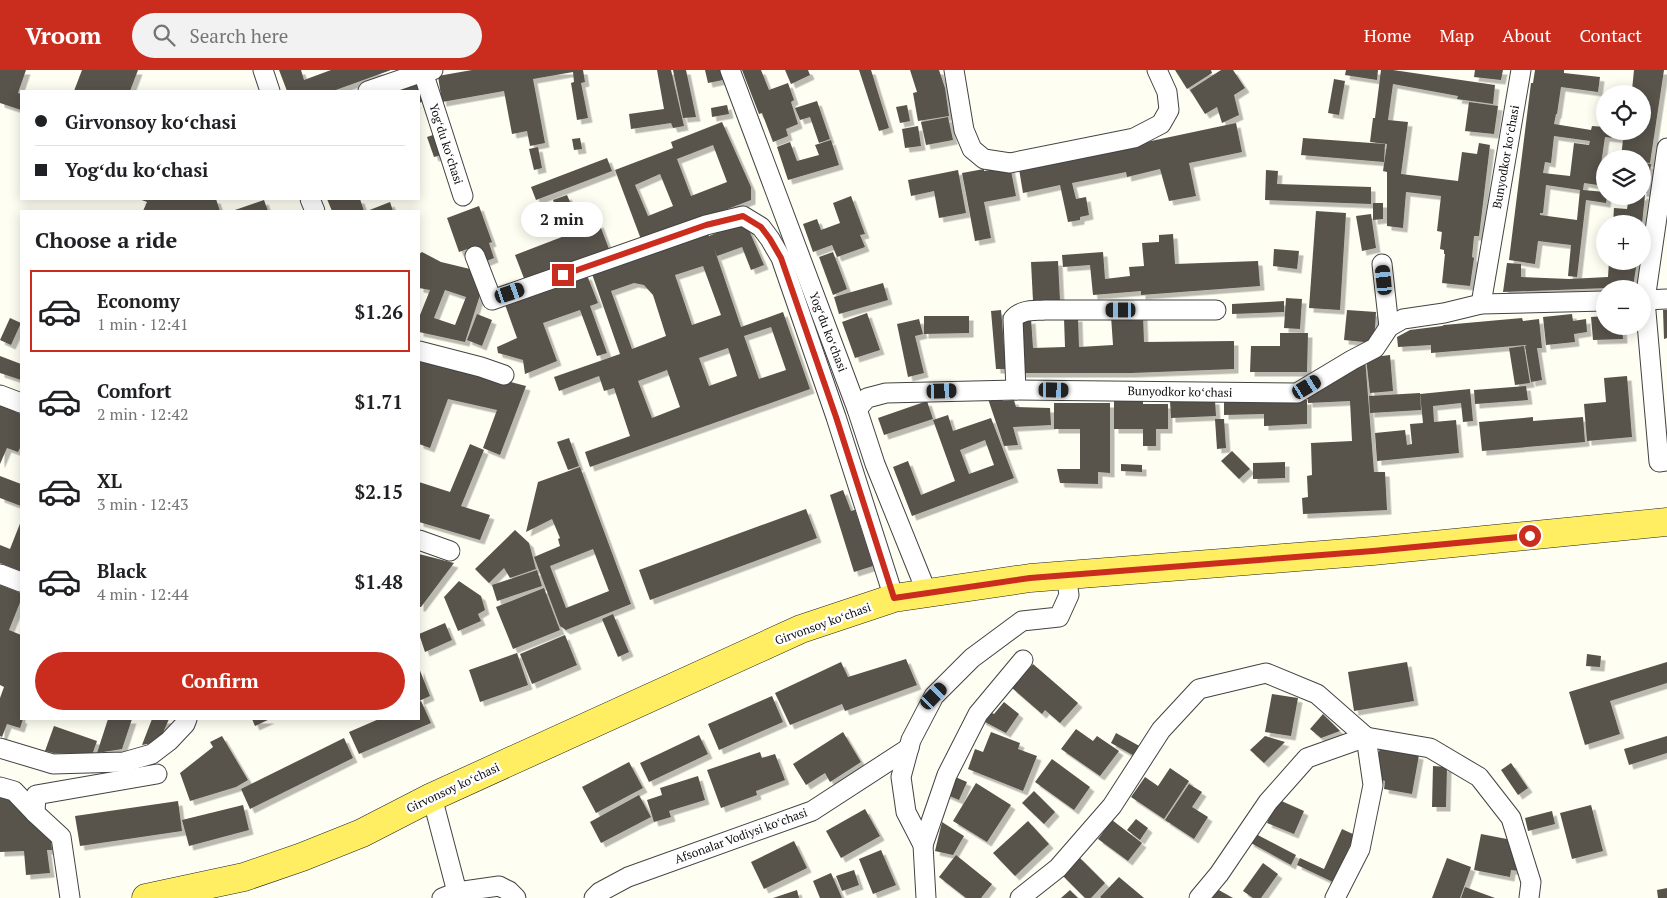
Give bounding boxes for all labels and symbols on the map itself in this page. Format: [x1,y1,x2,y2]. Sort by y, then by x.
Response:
street label: Yogʻdu koʻchasi [426,101,467,187]
street label: Bunyodkor koʻchasi [1489,104,1522,210]
callout: 2 min [522,202,604,238]
route end [552,264,574,286]
car [1374,264,1393,296]
car [493,281,526,305]
street label: Yogʻdu koʻchasi [806,290,851,374]
car [1106,303,1136,318]
car [1290,373,1323,401]
car [1038,382,1069,398]
car [926,383,957,399]
street label: Bunyodkor koʻchasi [1127,383,1233,400]
route start [1519,525,1541,547]
street label: Girvonsoy koʻchasi [773,599,873,648]
car [918,680,949,712]
street label: Girvonsoy koʻchasi [404,759,502,816]
street label: Afsonalar Vodiysi koʻchasi [672,804,810,867]

